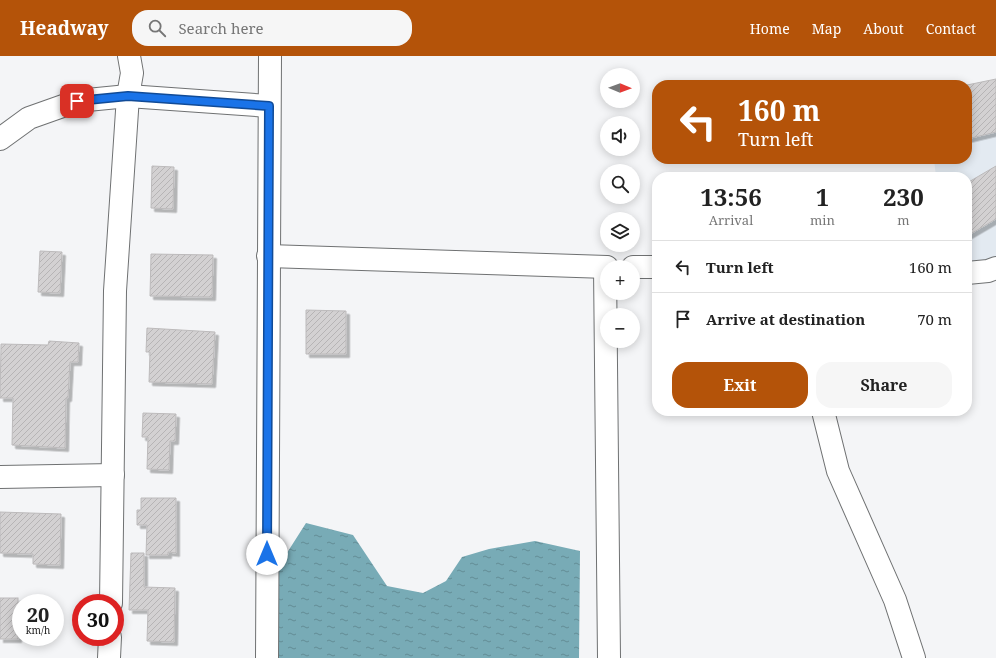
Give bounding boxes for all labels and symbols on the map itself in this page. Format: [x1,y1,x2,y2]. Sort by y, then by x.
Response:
north arrow [600,68,640,108]
pin [60,84,94,118]
position arrow [246,533,288,575]
speed limit sign: 30 [72,594,124,646]

